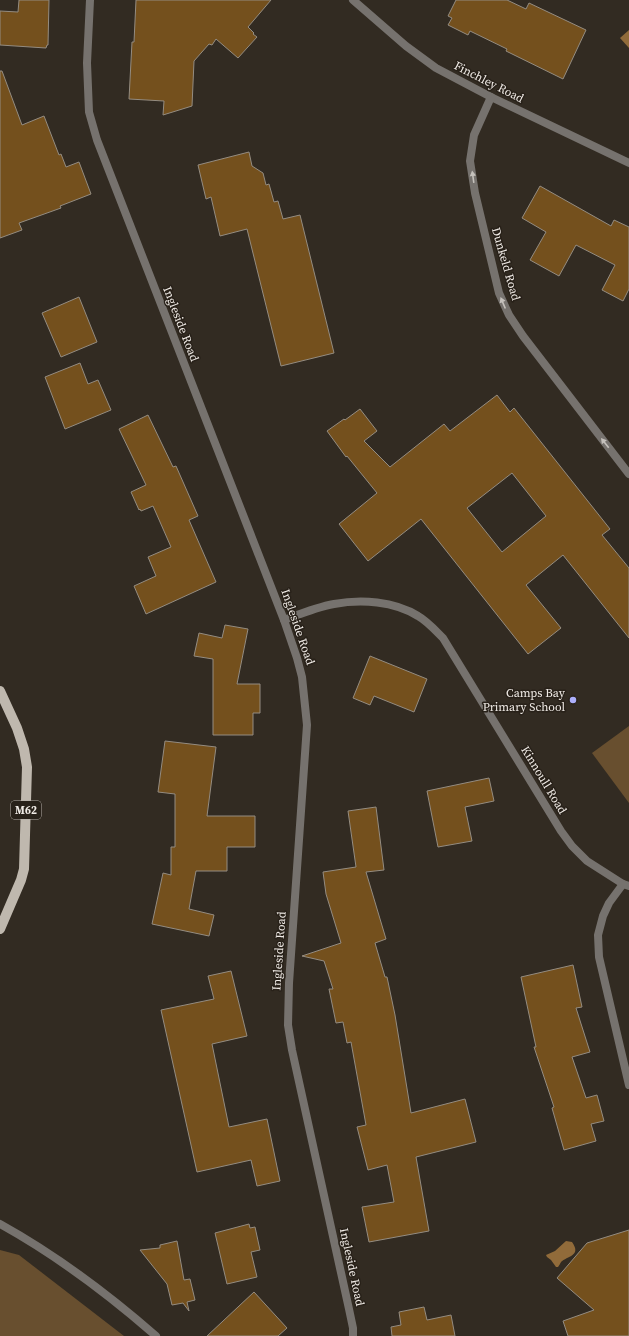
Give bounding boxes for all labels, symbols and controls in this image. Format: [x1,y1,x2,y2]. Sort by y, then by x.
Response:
street label: Finchley Road [451,58,527,107]
one-way arrow [470,170,476,183]
street label: Dunkeld Road [488,226,524,303]
street label: Ingleside Road [159,284,203,364]
one-way arrow [500,296,506,308]
one-way arrow [601,438,610,449]
street label: Ingleside Road [278,587,319,667]
place label: Camps Bay Primary School [483,685,566,715]
marker: Camps Bay Primary School [568,695,578,705]
street label: Kinnoull Road [517,743,571,817]
road number: M62 [11,801,41,819]
street label: Ingleside Road [268,911,290,991]
street label: Ingleside Road [336,1227,368,1308]

